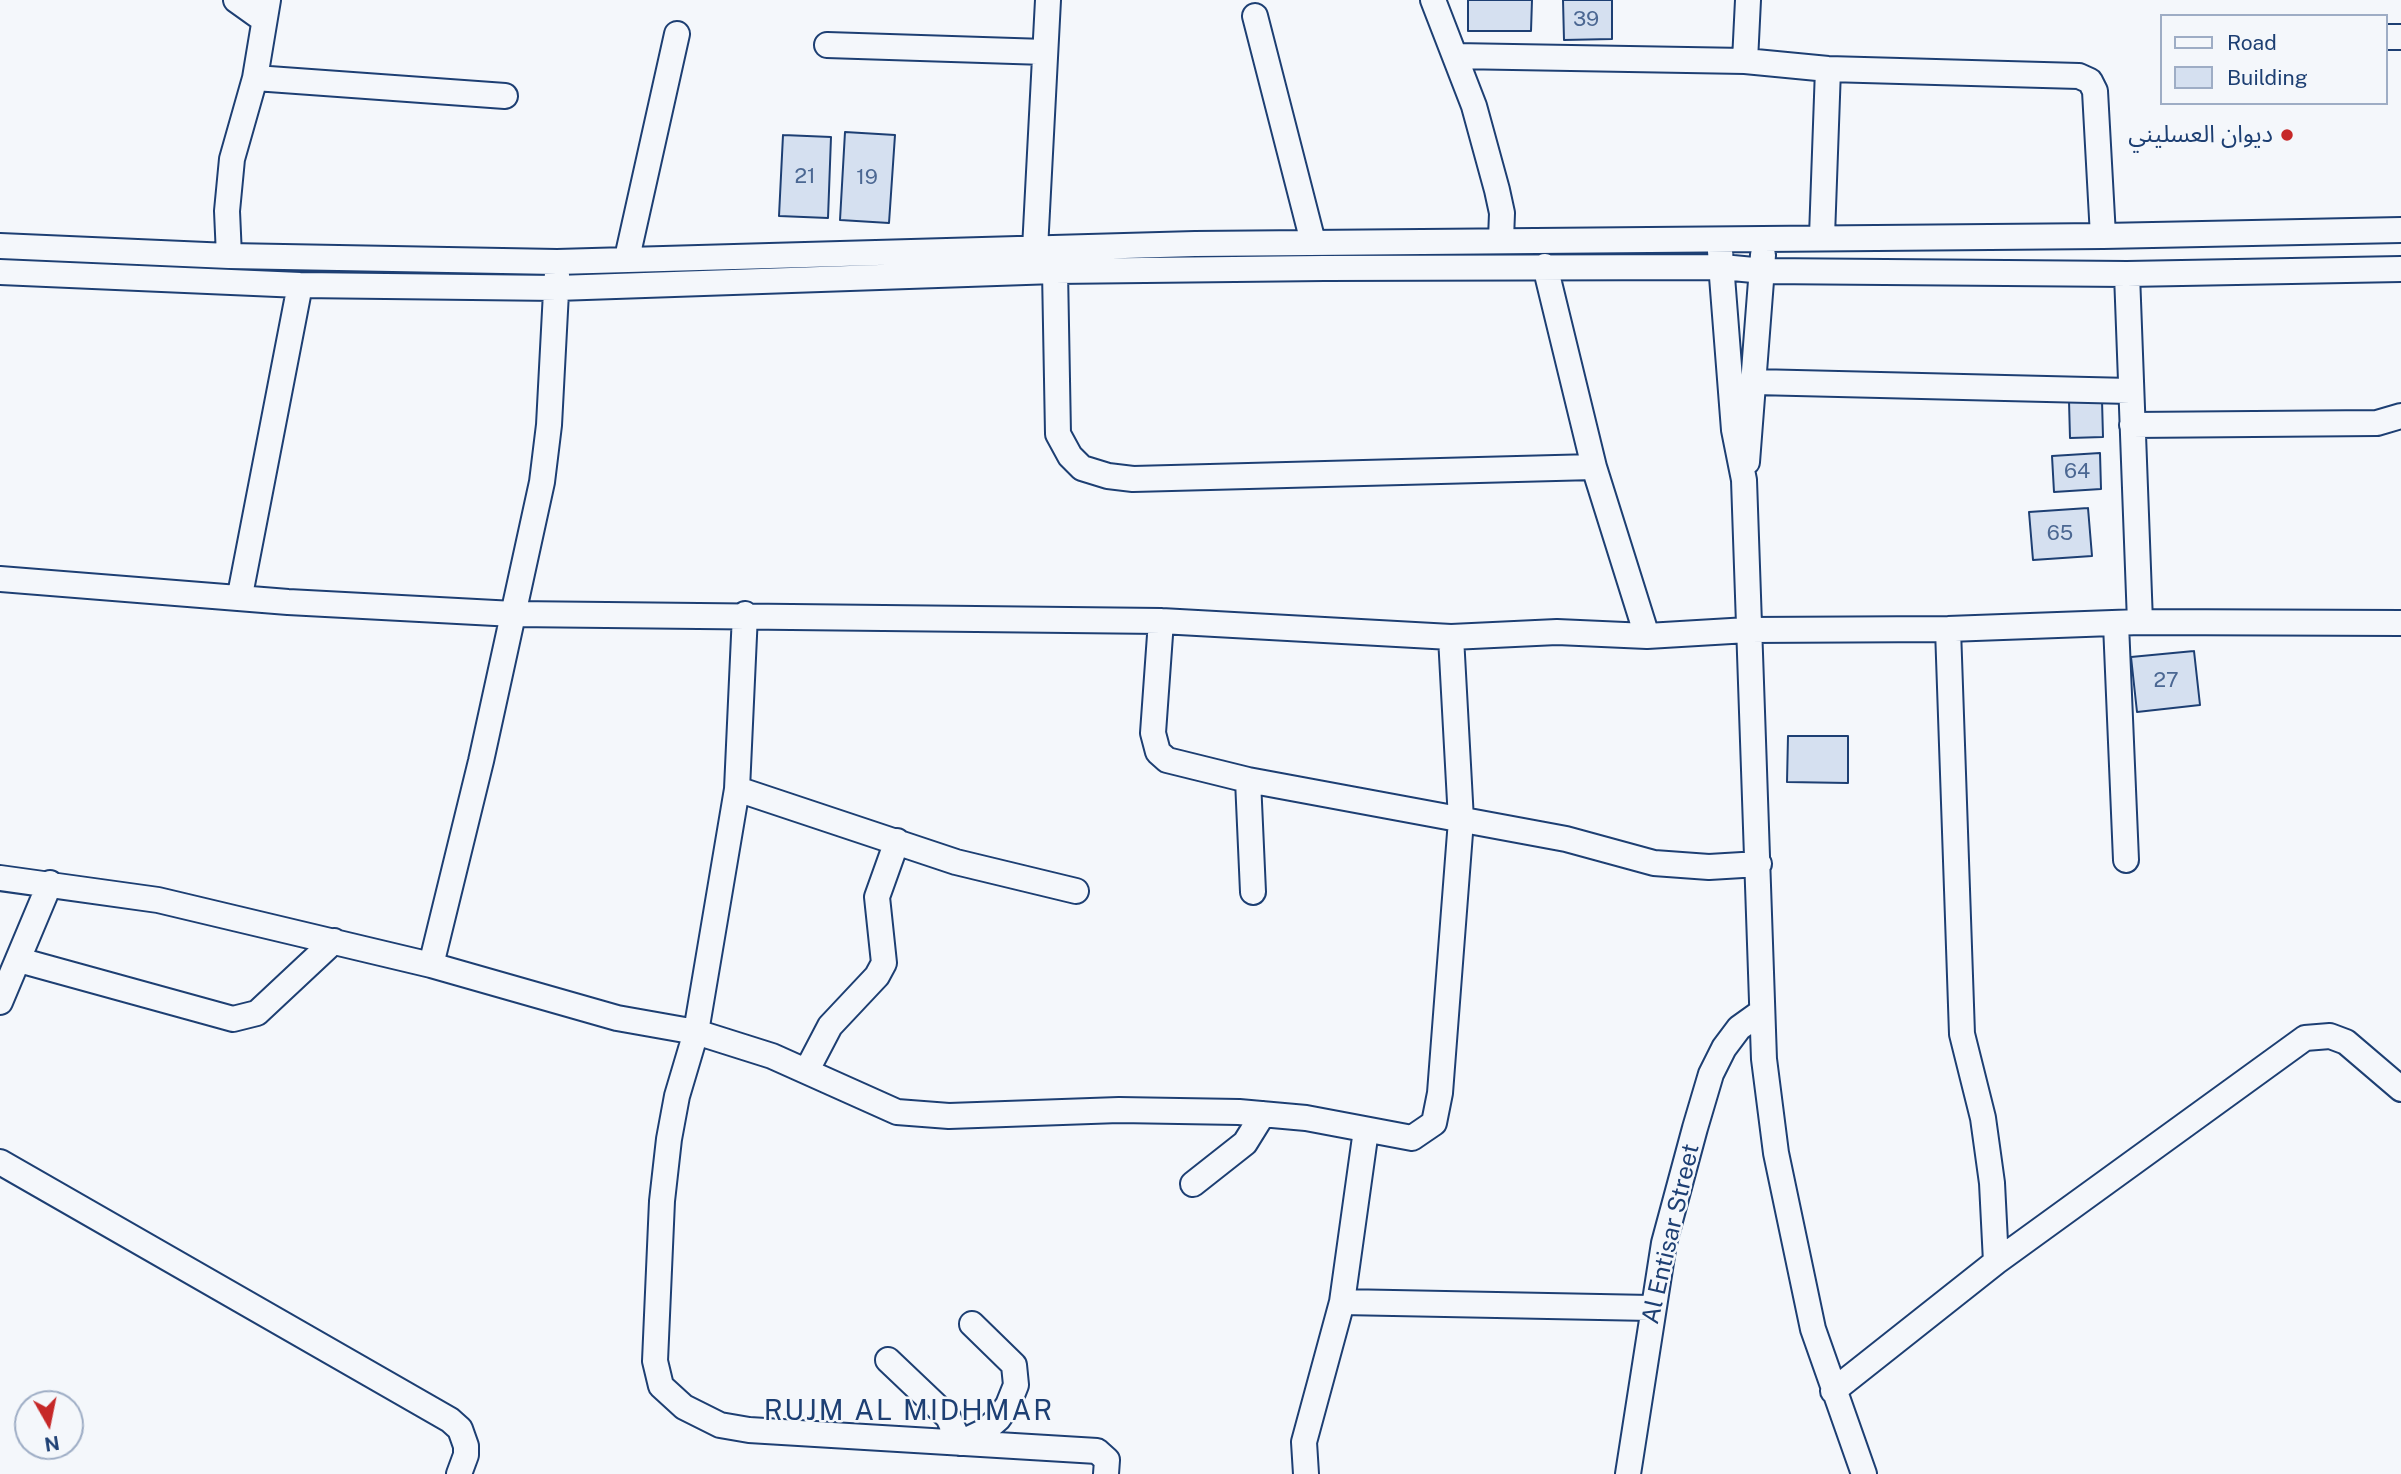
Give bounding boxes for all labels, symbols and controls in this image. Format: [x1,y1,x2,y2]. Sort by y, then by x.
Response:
house number: 39 [1573,7,1599,33]
legend [2160,14,2387,105]
text: Road [2227,30,2277,55]
text: Building [2227,65,2308,90]
place label: ديوان العسليني [2128,121,2273,149]
marker: ديوان العسليني [2279,127,2295,143]
house number: 21 [794,164,816,190]
house number: 19 [856,165,878,191]
house number: 64 [2064,459,2090,485]
house number: 65 [2047,521,2073,547]
house number: 27 [2153,668,2179,694]
street label: Al Entisar Street [1636,1141,1706,1327]
north arrow [14,1390,84,1460]
district label: RUJM AL MIDHMAR [766,1394,1052,1428]
text: N [43,1432,61,1456]

